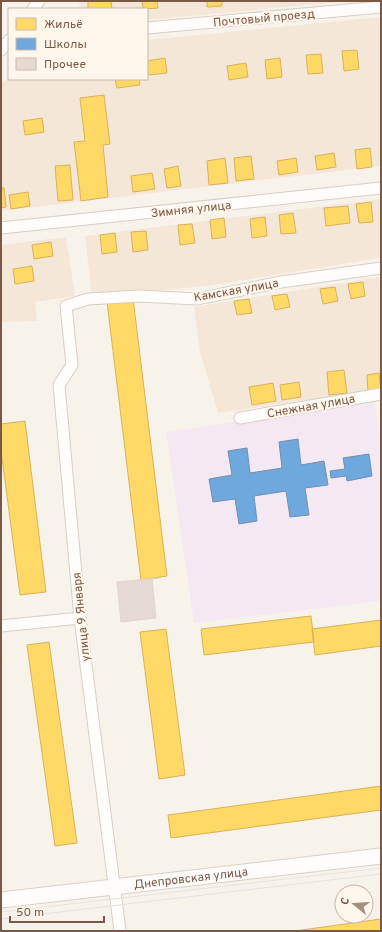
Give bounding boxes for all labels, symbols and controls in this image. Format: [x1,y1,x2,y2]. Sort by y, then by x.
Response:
street label: Почтовый проезд [213,7,316,31]
legend [8,8,148,80]
text: Жильё [44,17,83,33]
text: Школы [44,37,87,53]
text: Прочее [44,57,86,73]
street label: Зимняя улица [150,198,232,222]
street label: Камская улица [193,276,280,306]
street label: Снежная улица [266,391,356,423]
street label: улица 9 Января [69,571,95,662]
street label: Днепровская улица [133,864,249,894]
north arrow [334,884,374,924]
text: С [338,896,353,907]
scale bar [10,898,104,924]
text: 50 m [16,905,44,921]

